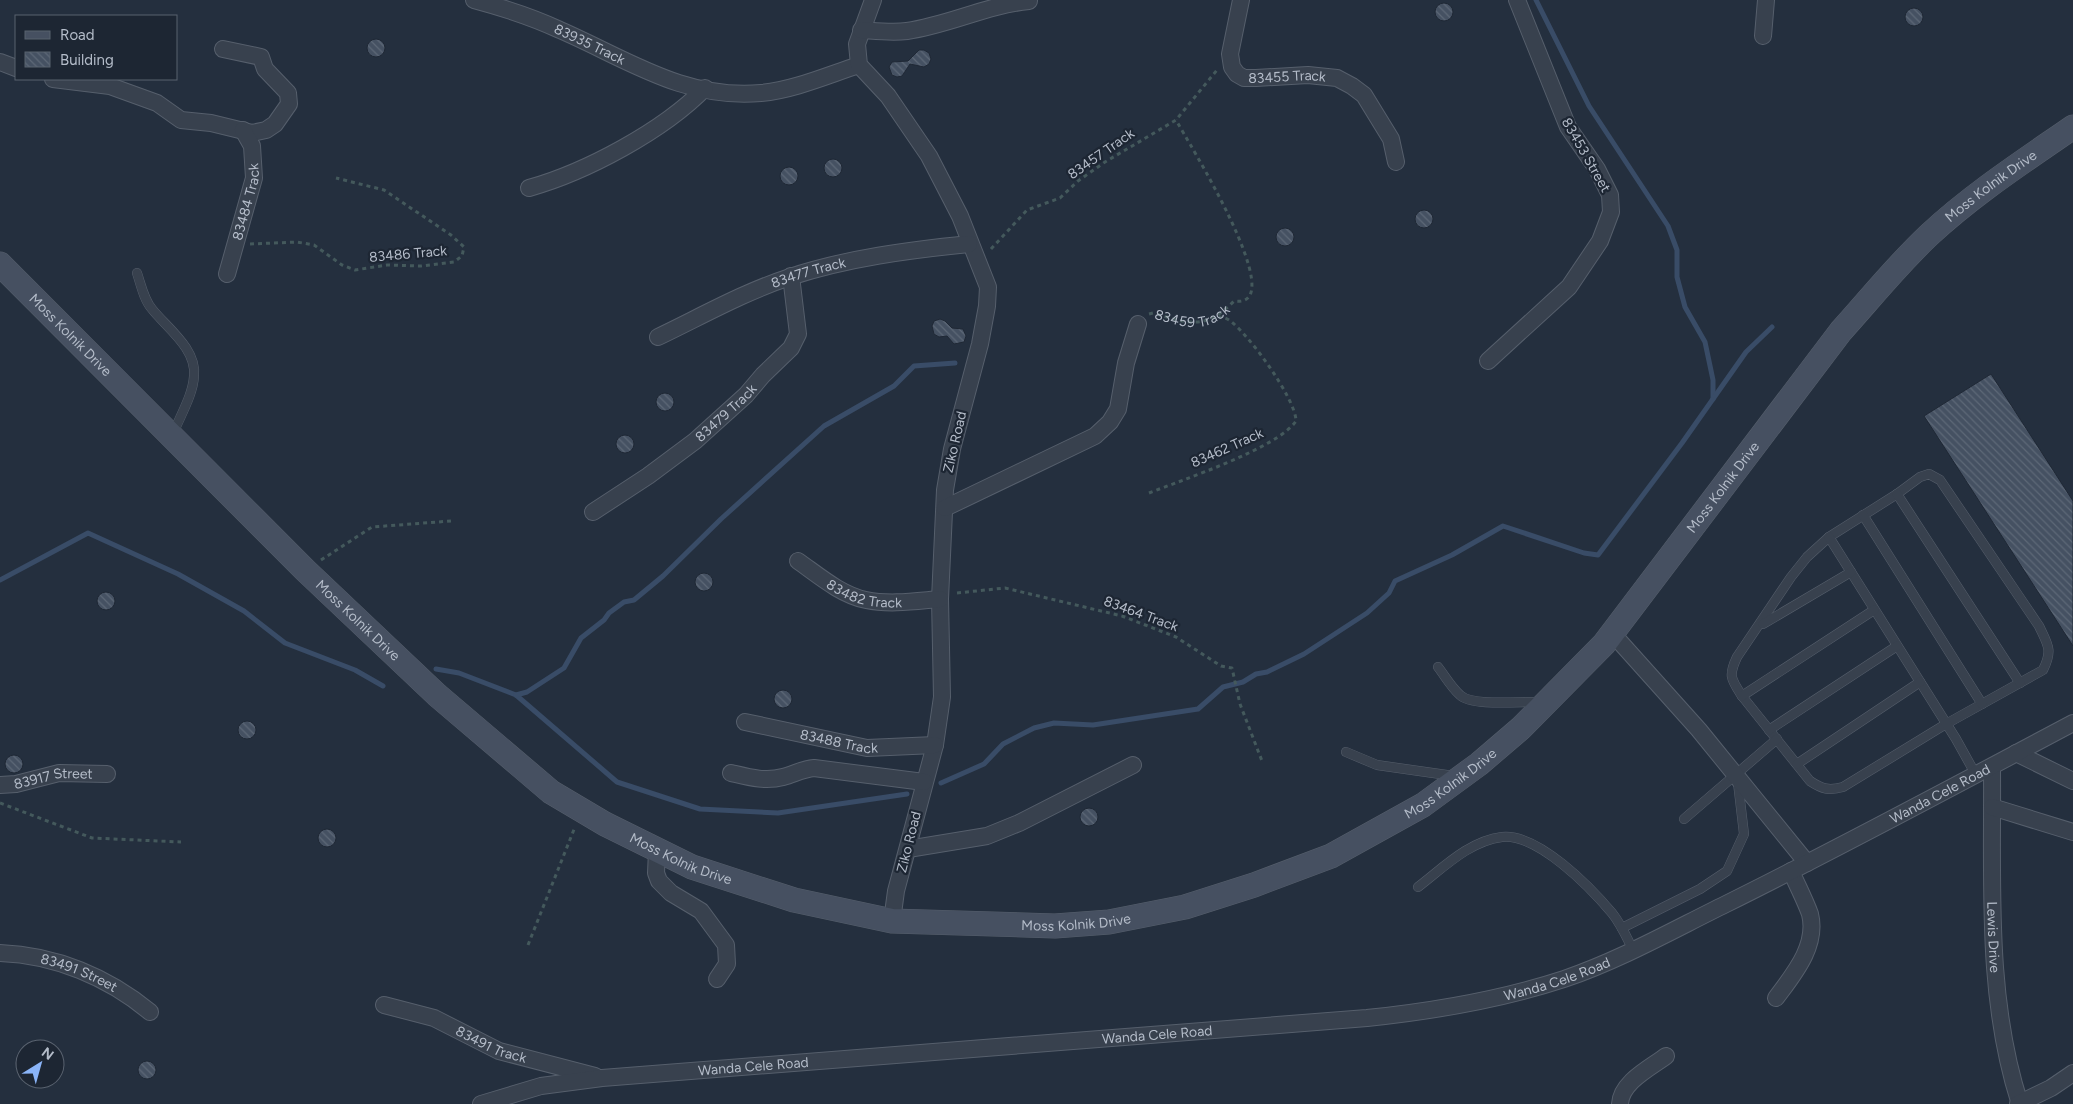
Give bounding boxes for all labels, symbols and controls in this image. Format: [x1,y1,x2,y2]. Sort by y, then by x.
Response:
legend [15,15,178,80]
street label: 83935 Track [551,20,628,68]
text: Road [60,26,95,44]
text: Building [60,51,114,69]
street label: 83455 Track [1248,66,1327,87]
street label: 83453 Street [1558,115,1614,195]
street label: 83457 Track [1064,125,1138,183]
street label: Moss Kolnik Drive [1941,146,2040,226]
street label: 83484 Track [228,162,262,242]
street label: 83486 Track [368,242,448,266]
street label: 83477 Track [769,254,847,291]
street label: Moss Kolnik Drive [26,290,116,380]
street label: 83459 Track [1153,301,1233,331]
street label: 83479 Track [692,381,760,445]
street label: Ziko Road [940,410,970,474]
street label: 83462 Track [1188,424,1266,472]
street label: Moss Kolnik Drive [1683,438,1763,536]
street label: 83482 Track [823,575,902,611]
street label: Moss Kolnik Drive [312,576,404,664]
street label: 83464 Track [1101,593,1181,635]
street label: 83488 Track [799,725,878,757]
street label: Moss Kolnik Drive [1401,744,1500,822]
street label: Wanda Cele Road [1887,760,1993,827]
street label: 83917 Street [12,764,93,793]
street label: Ziko Road [893,810,925,874]
street label: Moss Kolnik Drive [627,829,735,888]
street label: Lewis Drive [1984,901,2004,974]
street label: Moss Kolnik Drive [1021,909,1133,935]
street label: 83491 Street [39,950,121,995]
street label: Wanda Cele Road [1502,953,1613,1004]
street label: 83491 Track [453,1022,529,1066]
street label: Wanda Cele Road [1101,1022,1213,1047]
north arrow [15,1039,65,1089]
text: N [38,1044,57,1064]
street label: Wanda Cele Road [697,1053,809,1079]

